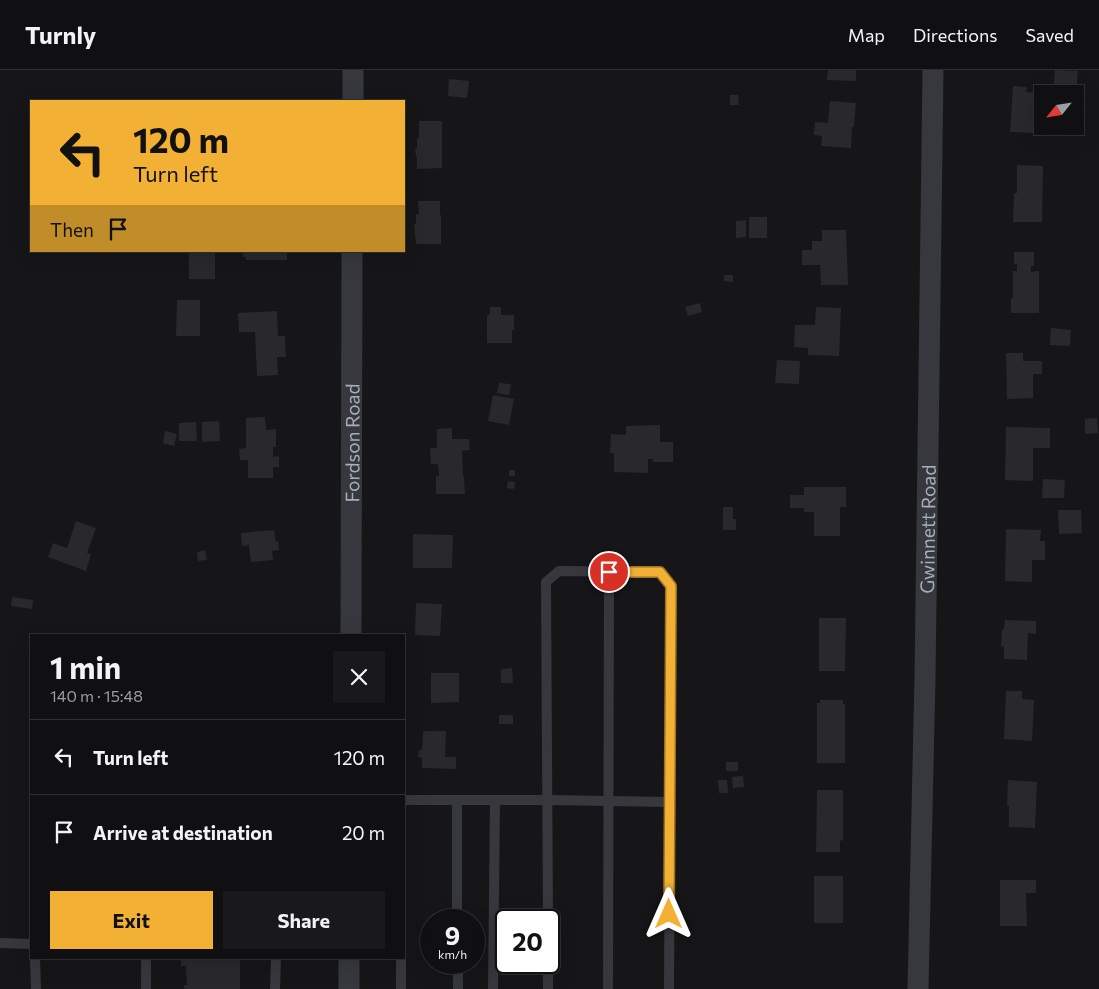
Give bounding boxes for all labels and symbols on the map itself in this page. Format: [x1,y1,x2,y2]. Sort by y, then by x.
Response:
north arrow [1034,85,1084,135]
street label: Fordson Road [340,383,363,503]
street label: Gwinnett Road [915,464,939,594]
pin [588,551,630,593]
position arrow [642,887,694,939]
speed limit sign: 20 [495,909,560,974]

